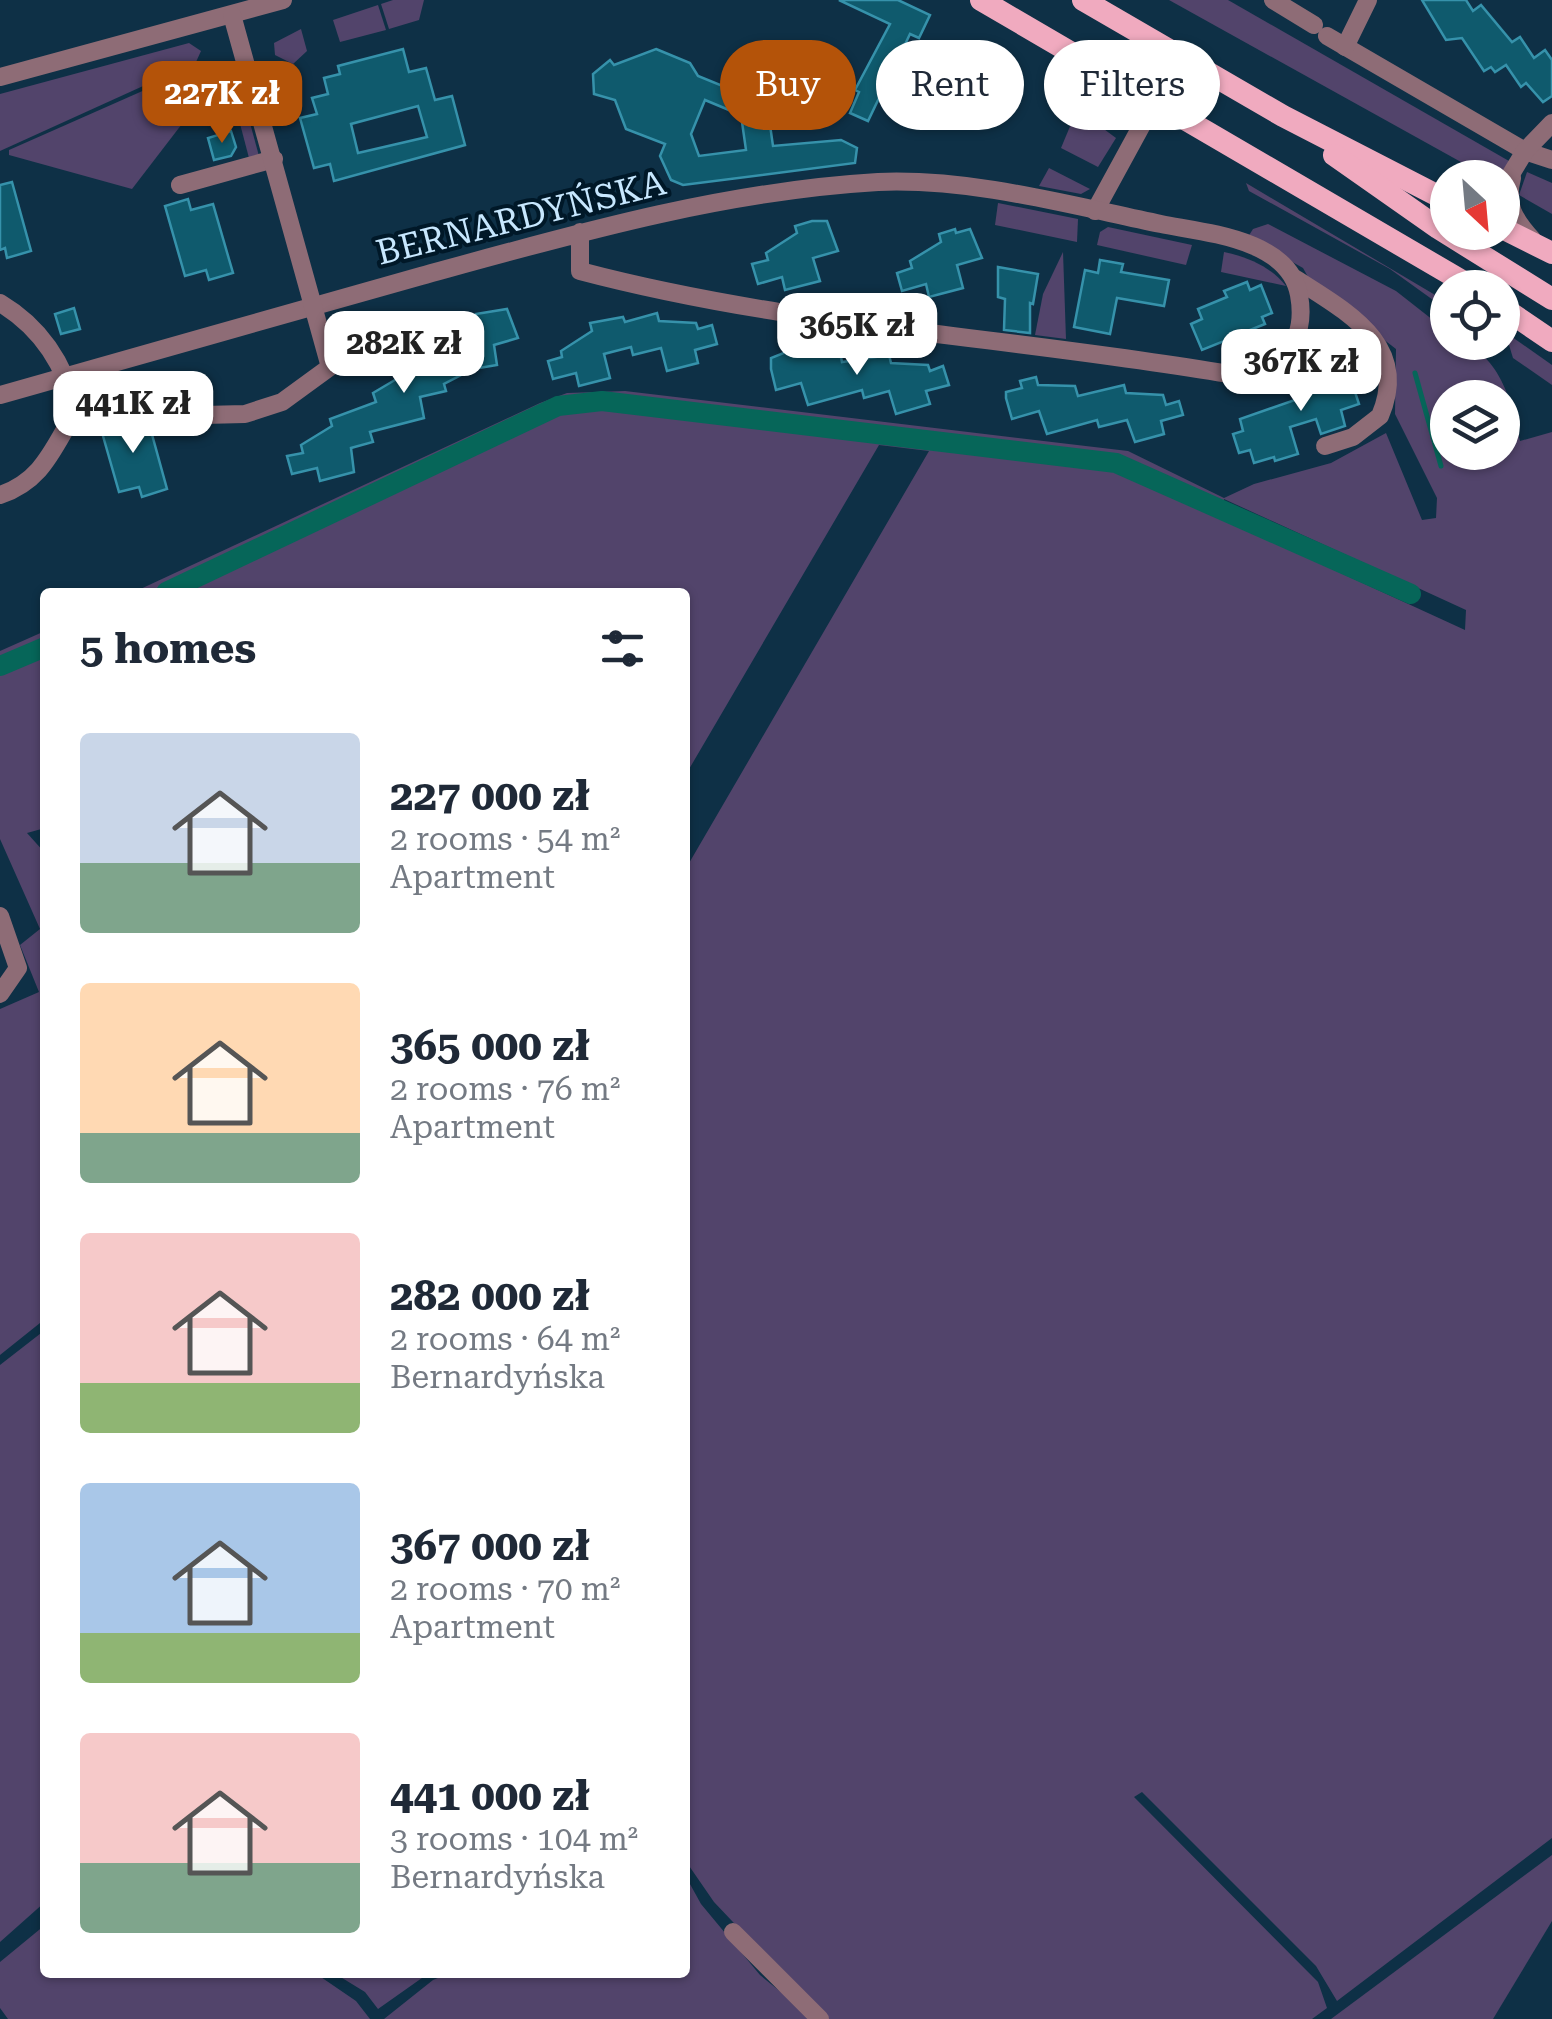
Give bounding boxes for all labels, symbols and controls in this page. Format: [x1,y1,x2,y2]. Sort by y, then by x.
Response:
chip: Buy [720,40,856,130]
chip: Rent [876,40,1024,130]
chip: Filters [1044,40,1220,130]
pin: 227K zł [130,61,314,146]
text: 227K zł [164,74,280,112]
north arrow [1430,160,1520,250]
map controls [1430,160,1520,470]
street label: BERNARDYŃSKA [372,162,670,274]
button: locate [1430,270,1520,360]
pin: 365K zł [765,293,949,378]
text: 365K zł [799,306,915,344]
pin: 282K zł [312,311,496,396]
text: 282K zł [346,324,462,362]
pin: 367K zł [1209,329,1393,414]
text: 367K zł [1243,342,1359,380]
pin: 441K zł [41,371,225,456]
button: layers [1430,380,1520,470]
text: 441K zł [75,384,191,422]
icon: filters [595,621,650,676]
text: 5 homes [80,624,256,673]
text: 227 000 zł [390,771,590,820]
icon: home [160,773,280,893]
text: 2 rooms · 54 m² [390,820,620,858]
text: Apartment [390,858,555,896]
text: 365 000 zł [390,1021,590,1070]
icon: home [160,1023,280,1143]
text: 2 rooms · 76 m² [390,1070,620,1108]
text: Apartment [390,1108,555,1146]
text: 282 000 zł [390,1271,590,1320]
icon: home [160,1273,280,1393]
text: 2 rooms · 64 m² [390,1320,620,1358]
text: Bernardyńska [390,1358,605,1396]
text: 367 000 zł [390,1521,590,1570]
icon: home [160,1523,280,1643]
text: 2 rooms · 70 m² [390,1570,620,1608]
text: Apartment [390,1608,555,1646]
text: 441 000 zł [390,1771,590,1820]
icon: home [160,1773,280,1893]
text: 3 rooms · 104 m² [390,1820,638,1858]
text: Bernardyńska [390,1858,605,1896]

